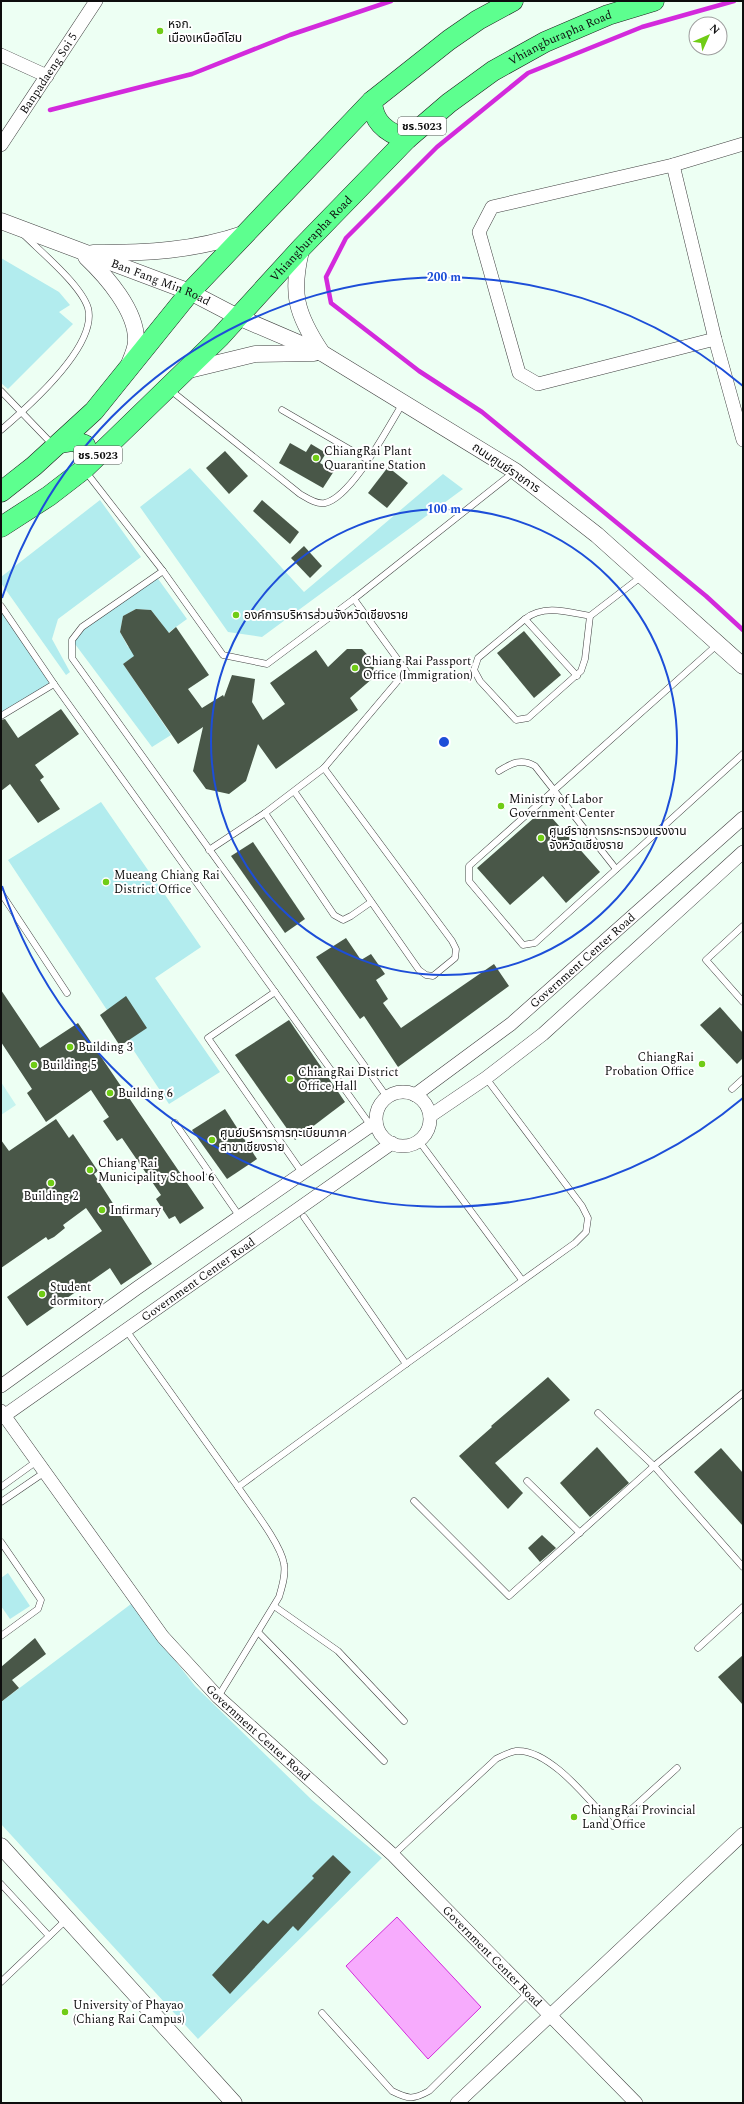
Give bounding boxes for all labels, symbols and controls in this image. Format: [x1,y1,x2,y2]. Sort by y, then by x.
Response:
street label: Vhiangburapha Road [505,5,614,70]
place label: หจก. เมืองเหนือดีโฮม [168,15,242,48]
north arrow [688,16,728,56]
text: N [706,20,724,38]
marker: หจก. เมืองเหนือดีโฮม [155,26,165,36]
street label: Banpadaeng Soi 5 [14,29,82,118]
road number: ชร.5023 [398,117,446,135]
street label: Vhiangburapha Road [265,191,357,286]
street label: Ban Fang Min Road [108,254,214,311]
text: 200 m [427,268,461,287]
street label: ถนนศูนย์ราชการ [468,438,544,498]
place label: ChiangRai Plant Quarantine Station [324,442,426,475]
road number: ชร.5023 [74,446,122,464]
marker: ChiangRai Plant Quarantine Station [311,453,321,463]
text: 100 m [427,500,461,519]
place label: องค์การบริหารส่วนจังหวัดเชียงราย [244,606,408,625]
marker: องค์การบริหารส่วนจังหวัดเชียงราย [231,610,241,620]
place label: Chiang Rai Passport Office (Immigration) [363,652,473,685]
marker: Chiang Rai Passport Office (Immigration) [350,663,360,673]
centre of rings [437,735,451,749]
place label: Ministry of Labor Government Center [509,790,615,823]
marker: Ministry of Labor Government Center [496,801,506,811]
place label: ศูนย์ราชการกระทรวงแรงงาน จังหวัดเชียงราย [549,822,687,855]
marker: ศูนย์ราชการกระทรวงแรงงาน จังหวัดเชียงราย [536,833,546,843]
place label: Mueang Chiang Rai District Office [114,866,220,899]
marker: Mueang Chiang Rai District Office [101,877,111,887]
street label: Government Center Road [525,908,640,1013]
place label: Building 3 [78,1038,133,1057]
marker: Building 3 [65,1042,75,1052]
place label: ChiangRai Probation Office [605,1048,694,1081]
place label: Building 5 [42,1056,97,1075]
marker: ChiangRai Probation Office [697,1059,707,1069]
marker: Building 5 [29,1060,39,1070]
place label: ChiangRai District Office Hall [298,1063,398,1096]
marker: ChiangRai District Office Hall [285,1074,295,1084]
place label: Building 6 [118,1084,173,1103]
marker: Building 6 [105,1088,115,1098]
place label: ศูนย์บริหารการทะเบียนภาค สาขาเชียงราย [220,1124,347,1157]
marker: ศูนย์บริหารการทะเบียนภาค สาขาเชียงราย [207,1135,217,1145]
place label: Chiang Rai Municipality School 6 [98,1154,214,1187]
marker: Chiang Rai Municipality School 6 [85,1165,95,1175]
marker: Building 2 [46,1178,56,1188]
place label: Building 2 [24,1187,78,1206]
place label: Infirmary [110,1201,162,1220]
marker: Infirmary [97,1205,107,1215]
street label: Government Center Road [137,1232,259,1326]
place label: Student dormitory [50,1278,104,1311]
marker: Student dormitory [37,1289,47,1299]
street label: Government Center Road [201,1680,315,1786]
place label: ChiangRai Provincial Land Office [582,1801,696,1834]
marker: ChiangRai Provincial Land Office [569,1812,579,1822]
street label: Government Center Road [438,1901,547,2012]
place label: University of Phayao (Chiang Rai Campus) [73,1996,185,2029]
marker: University of Phayao (Chiang Rai Campus) [60,2007,70,2017]

